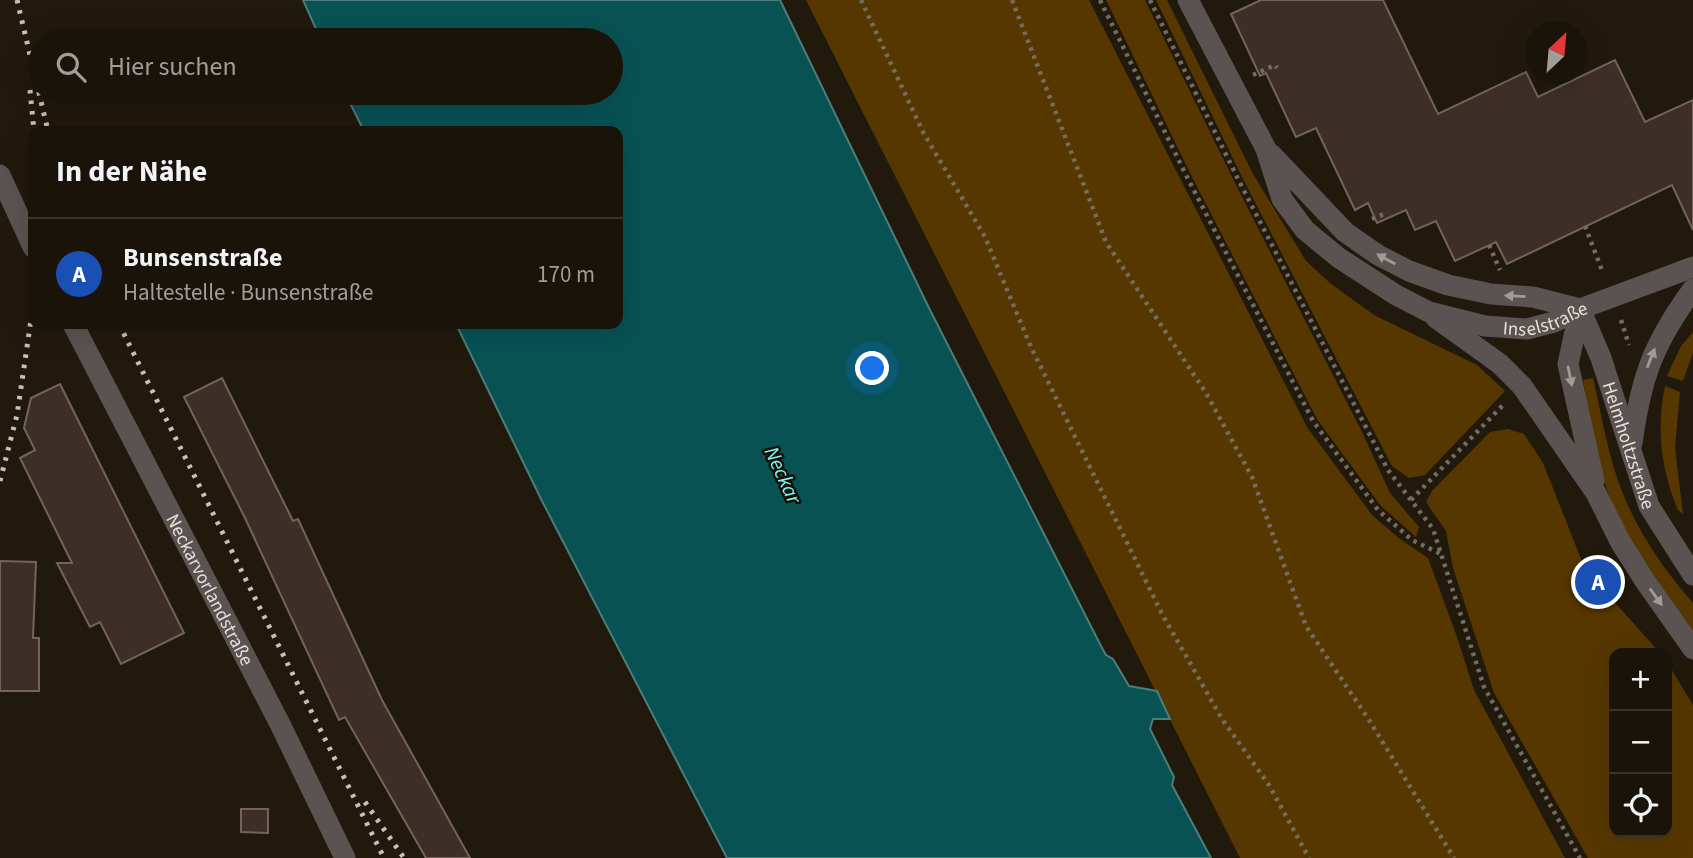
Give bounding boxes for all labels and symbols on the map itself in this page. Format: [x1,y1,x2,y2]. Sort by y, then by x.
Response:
north arrow [1525,21,1588,84]
one-way arrow [1375,253,1395,265]
one-way arrow [1503,290,1525,301]
street label: Inselstraße [1502,295,1592,344]
one-way arrow [1646,348,1657,369]
your location [855,351,889,385]
one-way arrow [1565,365,1576,387]
street label: Helmholtzstraße [1595,378,1661,513]
water label: Neckar [757,441,810,509]
street label: Neckarvorlandstraße [159,510,260,671]
pin: A [1575,556,1621,608]
one-way arrow [1649,588,1663,606]

